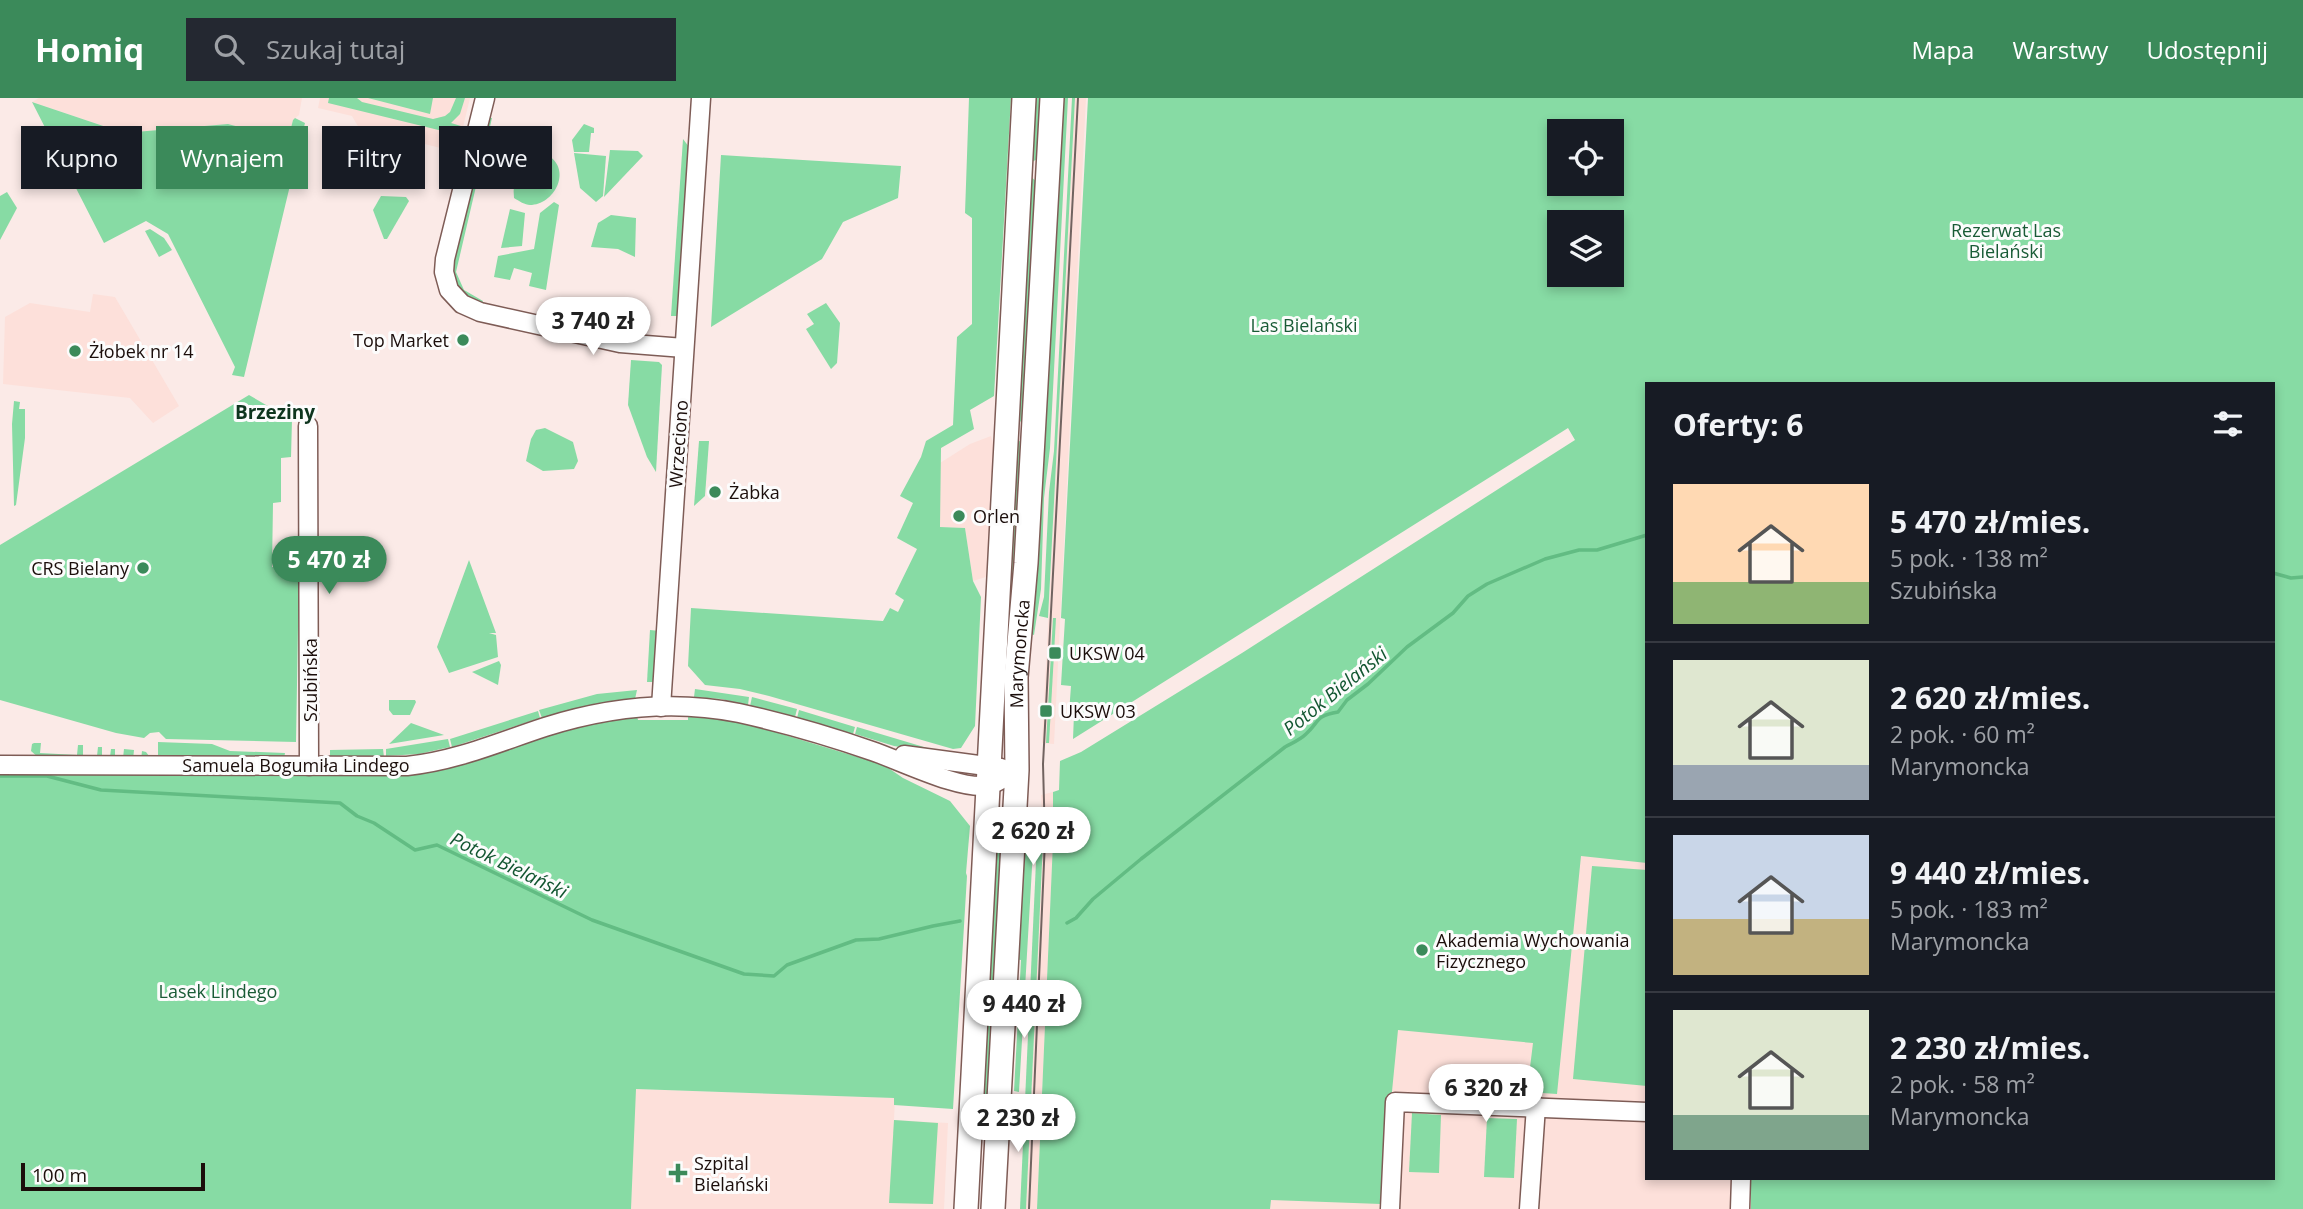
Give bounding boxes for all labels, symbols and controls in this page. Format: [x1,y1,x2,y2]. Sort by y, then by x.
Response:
search box [186,18,676,81]
text: Homiq [35,27,144,72]
icon: search [210,30,248,68]
text: Szukaj tutaj [266,31,405,67]
text: Mapa [1912,33,1974,66]
text: Warstwy [2012,33,2108,66]
text: Udostępnij [2146,33,2268,66]
map controls [1547,119,1624,287]
button: locate [1547,119,1624,196]
chip: Kupno [21,126,142,189]
chip: Wynajem [156,126,308,189]
chip: Filtry [322,126,425,189]
chip: Nowe [439,126,552,189]
button: layers [1547,210,1624,287]
park label: Rezerwat Las Bielański [1951,218,2061,263]
pin: 3 740 zł [521,298,665,357]
text: 3 740 zł [552,304,634,336]
park label: Las Bielański [1250,313,1358,337]
place label: Top Market [353,328,449,352]
marker: Top Market [455,332,471,348]
place label: Żłobek nr 14 [89,339,194,363]
marker: Żłobek nr 14 [67,343,83,359]
district label: Brzeziny [235,399,315,425]
street label: Wrzeciono [663,399,693,489]
text: Oferty: 6 [1673,404,1803,445]
icon: filters [2209,405,2247,443]
place label: Żabka [729,480,780,504]
marker: Żabka [707,484,723,500]
text: 5 470 zł/mies. [1890,501,2090,542]
place label: Orlen [973,504,1020,528]
marker: Orlen [951,508,967,524]
icon: home [1729,512,1813,596]
pin: 5 470 zł [257,536,401,596]
text: 5 pok. · 138 m² [1890,542,2048,574]
text: 5 470 zł [288,543,370,575]
place label: CRS Bielany [31,556,130,580]
marker: CRS Bielany [135,560,151,576]
text: Szubińska [1890,574,1997,606]
street label: Marymoncka [1004,598,1035,708]
street label: Szubińska [298,638,322,722]
water label: Potok Bielański [1277,640,1393,741]
place label: UKSW 04 [1069,641,1145,665]
marker: UKSW 04 [1047,645,1063,661]
text: 2 620 zł/mies. [1890,677,2090,718]
icon: home [1729,688,1813,772]
place label: UKSW 03 [1060,699,1136,723]
marker: UKSW 03 [1038,703,1054,719]
text: 2 pok. · 60 m² [1890,718,2035,750]
text: Marymoncka [1890,750,2030,782]
street label: Samuela Bogumiła Lindego [182,753,410,777]
pin: 2 620 zł [961,808,1105,867]
text: 2 620 zł [992,814,1074,846]
water label: Potok Bielański [446,825,573,905]
text: 9 440 zł/mies. [1890,852,2090,893]
icon: home [1729,863,1813,947]
text: 5 pok. · 183 m² [1890,893,2048,925]
text: Marymoncka [1890,925,2030,957]
place label: Akademia Wychowania Fizycznego [1436,928,1630,973]
marker: Akademia Wychowania Fizycznego [1414,942,1430,958]
park label: Lasek Lindego [159,979,277,1003]
pin: 9 440 zł [952,981,1096,1040]
text: 9 440 zł [983,987,1065,1019]
text: 2 230 zł/mies. [1890,1027,2090,1068]
icon: home [1729,1038,1813,1122]
pin: 6 320 zł [1414,1065,1558,1124]
text: 2 pok. · 58 m² [1890,1068,2035,1100]
text: 6 320 zł [1445,1071,1527,1103]
pin: 2 230 zł [946,1094,1090,1154]
text: Marymoncka [1890,1100,2030,1132]
text: 2 230 zł [977,1101,1059,1133]
place label: Szpital Bielański [694,1151,768,1196]
scale bar [21,1160,205,1192]
text: 100 m [32,1162,87,1188]
marker: Szpital Bielański [668,1163,688,1183]

